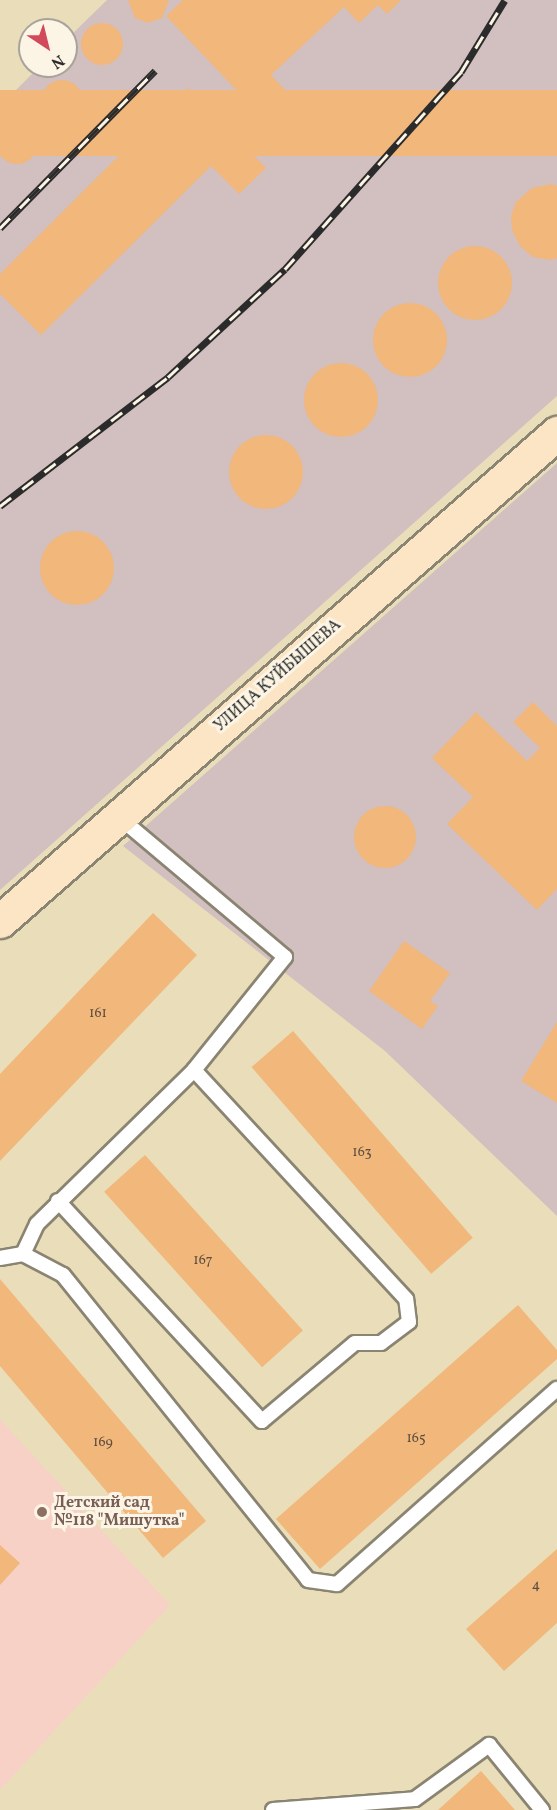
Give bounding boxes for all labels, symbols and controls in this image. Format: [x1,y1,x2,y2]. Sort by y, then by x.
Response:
north arrow [18,18,78,78]
text: N [46,49,68,73]
street label: УЛИЦА КУЙБЫШЕВА [211,616,345,736]
house number: 161 [89,1006,107,1022]
house number: 163 [352,1145,372,1161]
house number: 167 [193,1253,213,1269]
house number: 165 [406,1431,426,1447]
house number: 169 [93,1435,113,1451]
place label: Детский сад №118 "Мишутка" [54,1493,185,1531]
marker: Детский сад №118 "Мишутка" [35,1505,49,1519]
house number: 4 [532,1578,540,1594]

